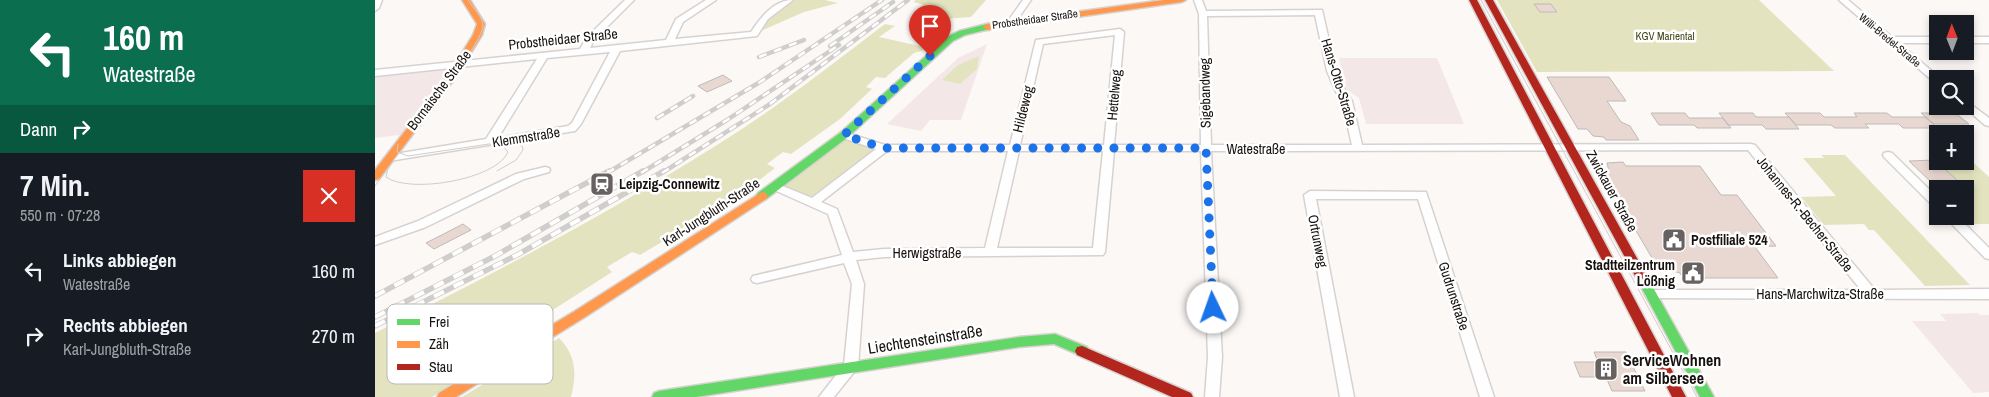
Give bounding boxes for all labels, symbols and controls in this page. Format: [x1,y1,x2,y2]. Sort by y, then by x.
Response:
pin [909,5,951,56]
street label: Probstheidaer Straße [991,6,1079,32]
street label: Willi-Bredel-Straße [1856,10,1924,70]
icon: arrive [916,12,944,40]
text: 160 m [103,14,184,61]
north arrow [1929,15,1974,60]
map controls [1929,15,1974,225]
icon: left [20,20,85,85]
street label: Probstheidaer Straße [507,24,619,54]
park label: KGV Mariental [1635,29,1695,43]
street label: Hans-Otto-Straße [1317,36,1361,128]
street label: Bornaische Straße [403,46,475,134]
street label: Sigebandweg [1195,57,1215,128]
text: Watestraße [103,59,196,89]
street label: Hettelweg [1103,68,1125,121]
button: search [1929,70,1974,115]
street label: Hildeweg [1008,83,1038,134]
icon: right [67,115,95,143]
text: Dann [20,116,57,142]
street label: Klemmstraße [491,123,561,151]
button: + [1929,125,1974,170]
street label: Watestraße [1227,140,1285,158]
street label: Zwickauer Straße [1582,147,1642,235]
street label: Johannes-R.-Becher-Straße [1753,153,1857,275]
text: 7 Min. [20,165,90,205]
button: close [303,170,355,222]
station icon: Leipzig-Connewitz [589,171,615,197]
street label: Karl-Jungbluth-Straße [659,174,763,250]
place label: Leipzig-Connewitz [619,175,720,193]
button: − [1929,180,1974,225]
text: 550 m · 07:28 [20,204,100,226]
street label: Ortrunweg [1304,213,1332,270]
public building icon: Postfiliale 524 [1661,227,1687,253]
place label: Postfiliale 524 [1691,231,1768,249]
street label: Herwigstraße [893,244,961,262]
text: Links abbiegen [63,247,176,273]
place label: Stadtteilzentrum Lößnig [1585,256,1675,290]
icon: left [20,257,48,285]
text: 160 m [312,258,355,284]
street label: Gudrunstraße [1434,260,1474,332]
public building icon: Stadtteilzentrum Lößnig [1680,260,1706,286]
text: Watestraße [63,273,130,295]
position arrow [1186,281,1238,333]
street label: Hans-Marchwitza-Straße [1756,285,1884,303]
legend [387,304,553,384]
text: Rechts abbiegen [63,312,188,338]
text: Frei [429,313,449,331]
street label: Liechtensteinstraße [866,319,984,359]
icon: right [20,322,48,350]
text: 270 m [312,323,355,349]
text: Zäh [429,335,449,353]
text: Karl-Jungbluth-Straße [63,338,191,360]
place label: ServiceWohnen am Silbersee [1623,349,1721,389]
building icon: ServiceWohnen am Silbersee [1593,356,1619,382]
text: Stau [429,358,453,376]

